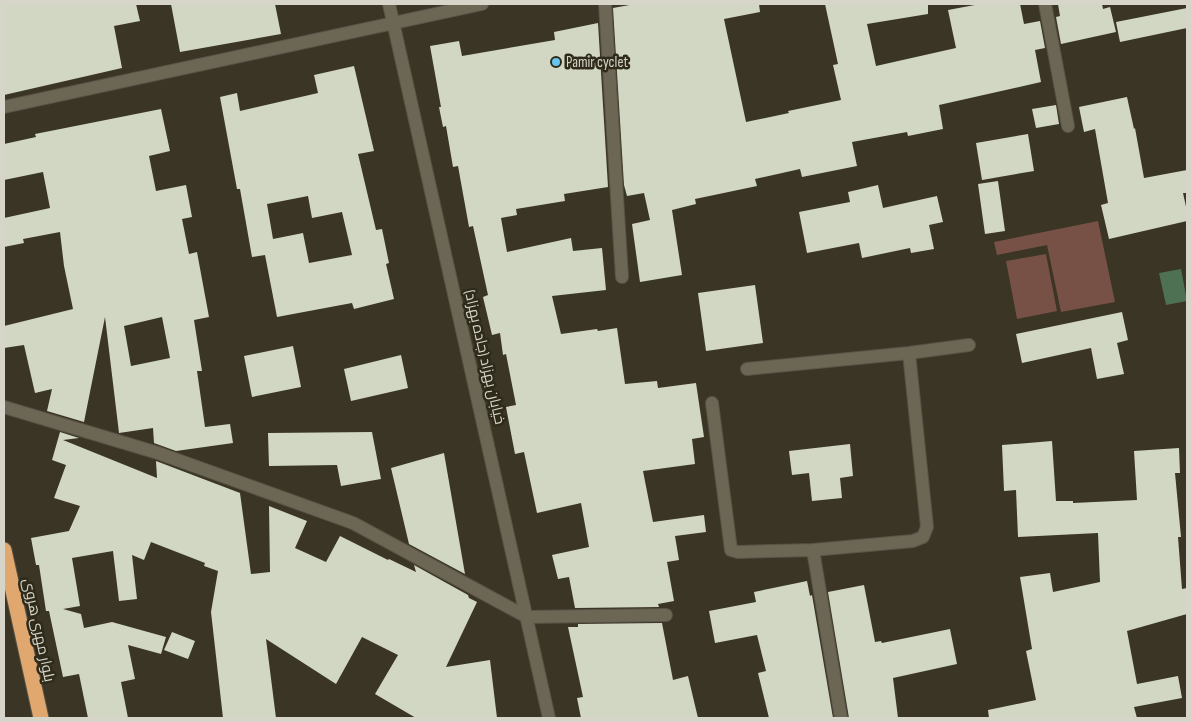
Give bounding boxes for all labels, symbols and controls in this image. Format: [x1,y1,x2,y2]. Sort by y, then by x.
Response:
place label: Pamir cyclet [566,53,628,72]
marker: Pamir cyclet [550,56,562,68]
street label: خیابان بهزاد (جاده بهزاد) [460,288,509,426]
street label: بلوار مهری هروی [18,577,59,684]

